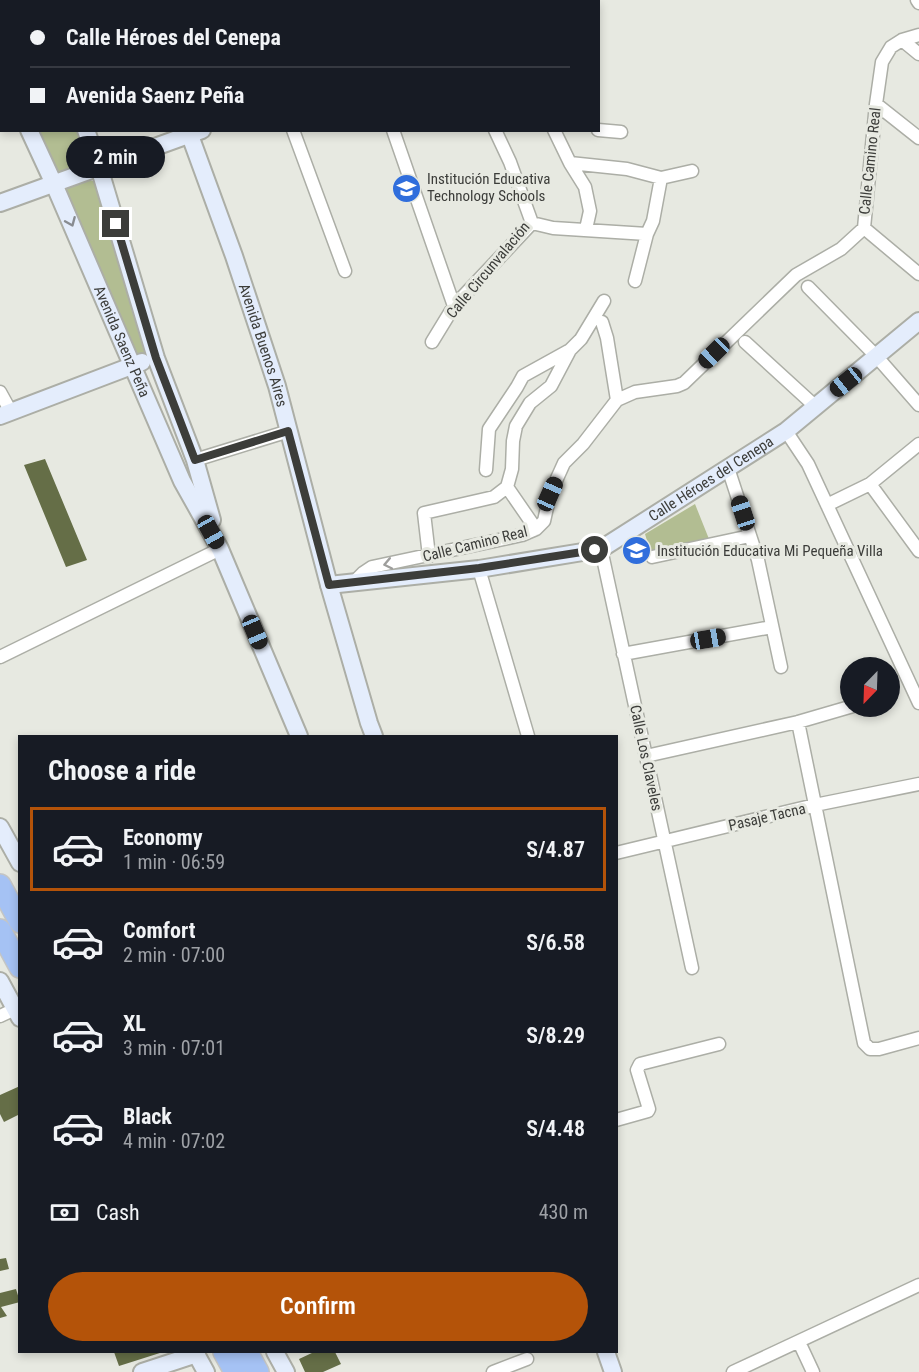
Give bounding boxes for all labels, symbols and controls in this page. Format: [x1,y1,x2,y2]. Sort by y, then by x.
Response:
text: Calle Héroes del Cenepa [66,25,281,50]
text: Avenida Saenz Peña [66,83,244,108]
street label: Calle Camino Real [855,107,885,215]
callout: 2 min [66,137,166,179]
text: 2 min [93,145,138,169]
place label: Institución Educativa Technology Schools [427,170,551,205]
school or university icon: Institución Educativa Technology Schools [390,172,422,204]
route end [102,210,129,237]
one-way arrow [64,216,76,227]
street label: Calle Circunvalación [442,218,534,322]
street label: Avenida Buenos Aires [235,281,291,409]
street label: Avenida Saenz Peña [90,283,154,400]
car [695,334,733,372]
car [826,364,866,400]
street label: Calle Héroes del Cenepa [645,432,777,525]
car [534,474,566,514]
car [729,493,757,533]
car [194,512,228,552]
street label: Calle Camino Real [421,522,529,566]
school or university icon: Institución Educativa Mi Pequeña Villa [620,535,652,567]
route start [581,536,608,563]
place label: Institución Educativa Mi Pequeña Villa [657,542,883,560]
one-way arrow [384,557,394,570]
car [240,612,270,652]
car [689,627,727,651]
north arrow [840,657,900,717]
map controls [840,657,900,717]
street label: Calle Los Claveles [626,703,666,813]
text: Choose a ride [48,755,196,787]
street label: Pasaje Tacna [727,799,807,835]
icon: car [51,822,105,876]
text: Economy [123,825,203,850]
text: S/4.87 [526,837,585,862]
text: 1 min · 06:59 [123,850,225,874]
icon: car [51,915,105,969]
text: Comfort [123,918,196,943]
text: S/6.58 [526,930,585,955]
text: 2 min · 07:00 [123,943,225,967]
icon: car [51,1008,105,1062]
text: XL [123,1011,146,1036]
text: S/8.29 [526,1023,585,1048]
text: 3 min · 07:01 [123,1036,225,1060]
icon: car [51,1101,105,1155]
text: Black [123,1104,172,1129]
text: S/4.48 [526,1116,585,1141]
text: 4 min · 07:02 [123,1129,225,1153]
icon: cash [48,1196,81,1229]
text: Cash [96,1200,140,1225]
text: 430 m [539,1200,588,1224]
button: Confirm [48,1272,588,1341]

